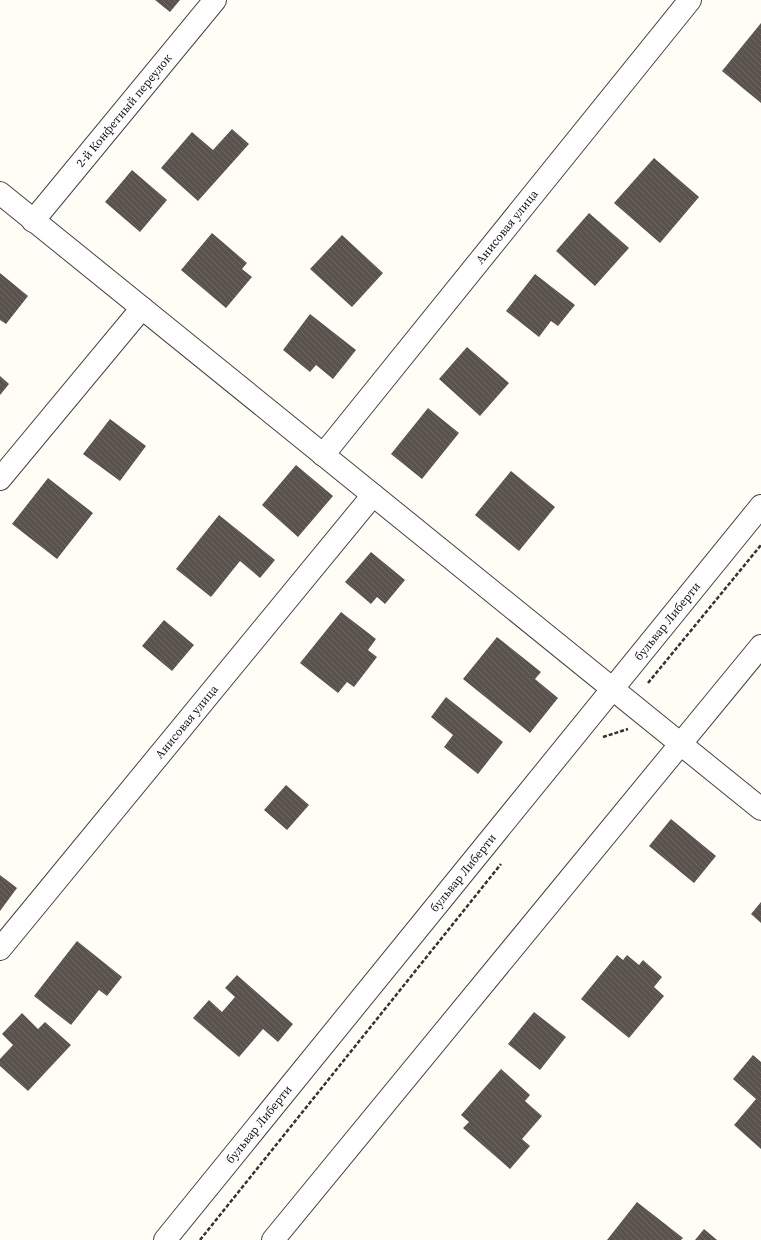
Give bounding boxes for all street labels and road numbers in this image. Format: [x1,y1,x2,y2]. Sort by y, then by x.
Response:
street label: 2-й Конфетный переулок [72,50,176,171]
street label: Анисовая улица [472,186,542,267]
street label: бульвар Либерти [631,579,704,664]
street label: Анисовая улица [152,681,222,762]
street label: бульвар Либерти [427,830,500,915]
street label: бульвар Либерти [222,1082,296,1167]

